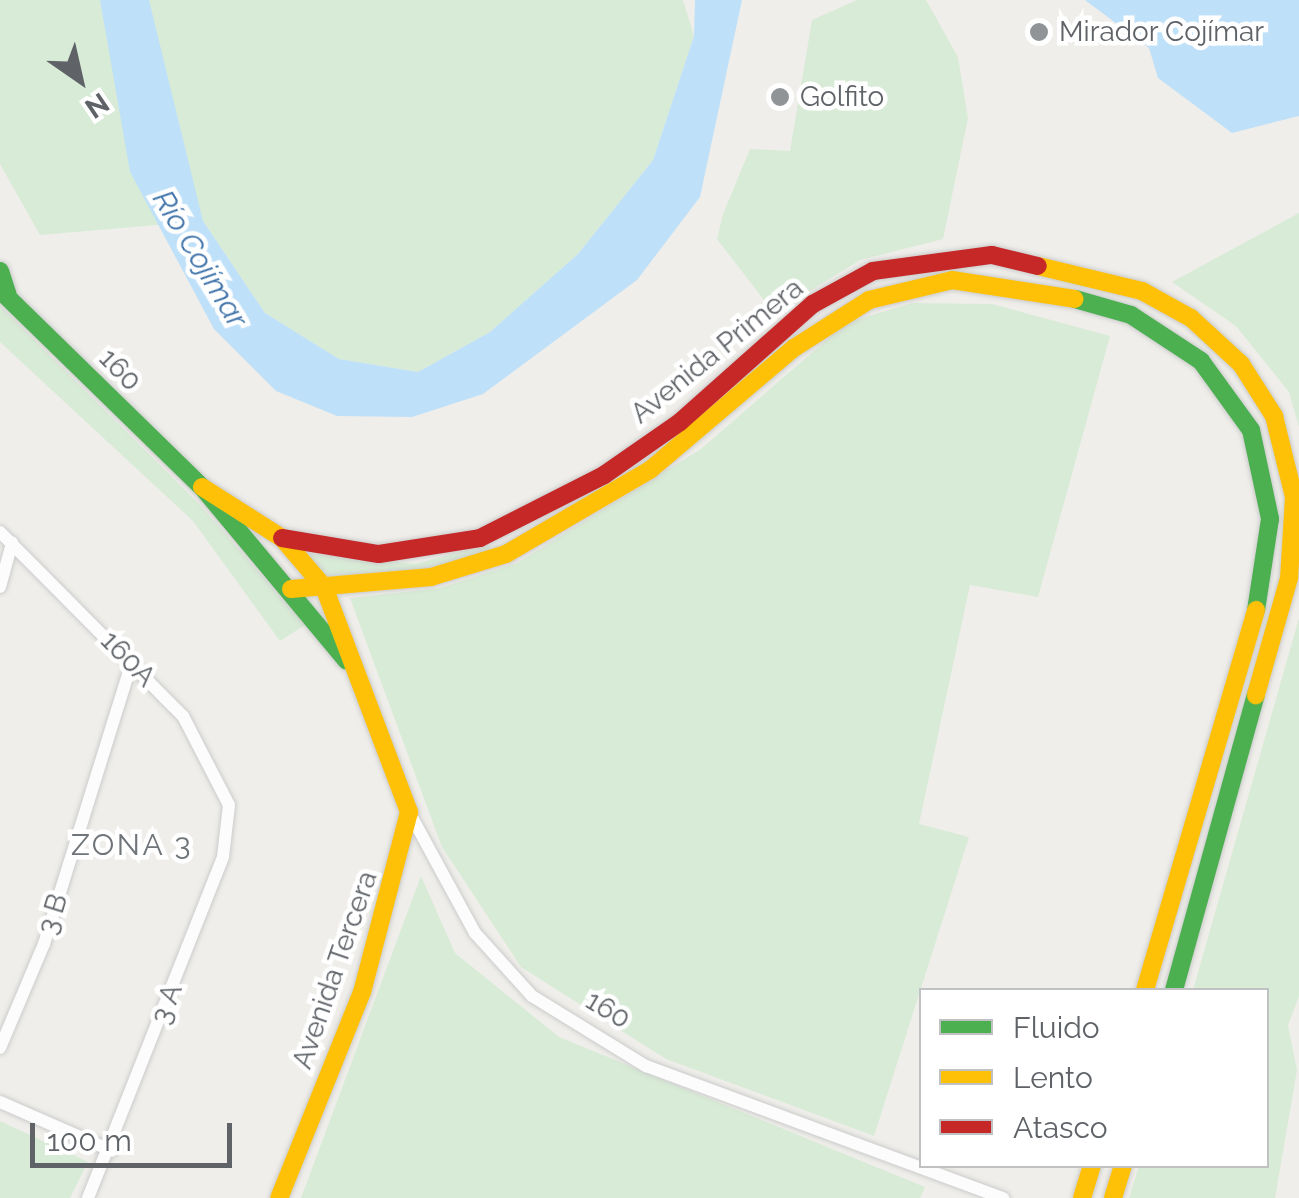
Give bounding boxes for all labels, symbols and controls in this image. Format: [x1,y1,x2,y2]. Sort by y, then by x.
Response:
place label: Mirador Cojímar [1059,15,1265,49]
marker: Mirador Cojímar [1028,21,1050,43]
north arrow [30,30,130,130]
place label: Golfito [800,80,884,114]
text: N [79,86,115,125]
marker: Golfito [769,86,791,108]
water label: Río Cojímar [145,184,255,334]
street label: Avenida Primera [624,271,810,431]
street label: 160 [92,342,148,398]
street label: 160A [94,624,162,694]
district label: ZONA 3 [71,827,193,863]
street label: Avenida Tercera [285,866,385,1074]
street label: 3 B [31,890,75,938]
street label: 3 A [144,979,190,1029]
street label: 160 [580,984,636,1036]
legend [919,988,1269,1168]
text: Fluido [1013,1010,1100,1045]
text: Lento [1013,1060,1093,1095]
scale bar [35,1103,238,1165]
text: Atasco [1013,1110,1108,1145]
text: 100 m [47,1123,132,1158]

